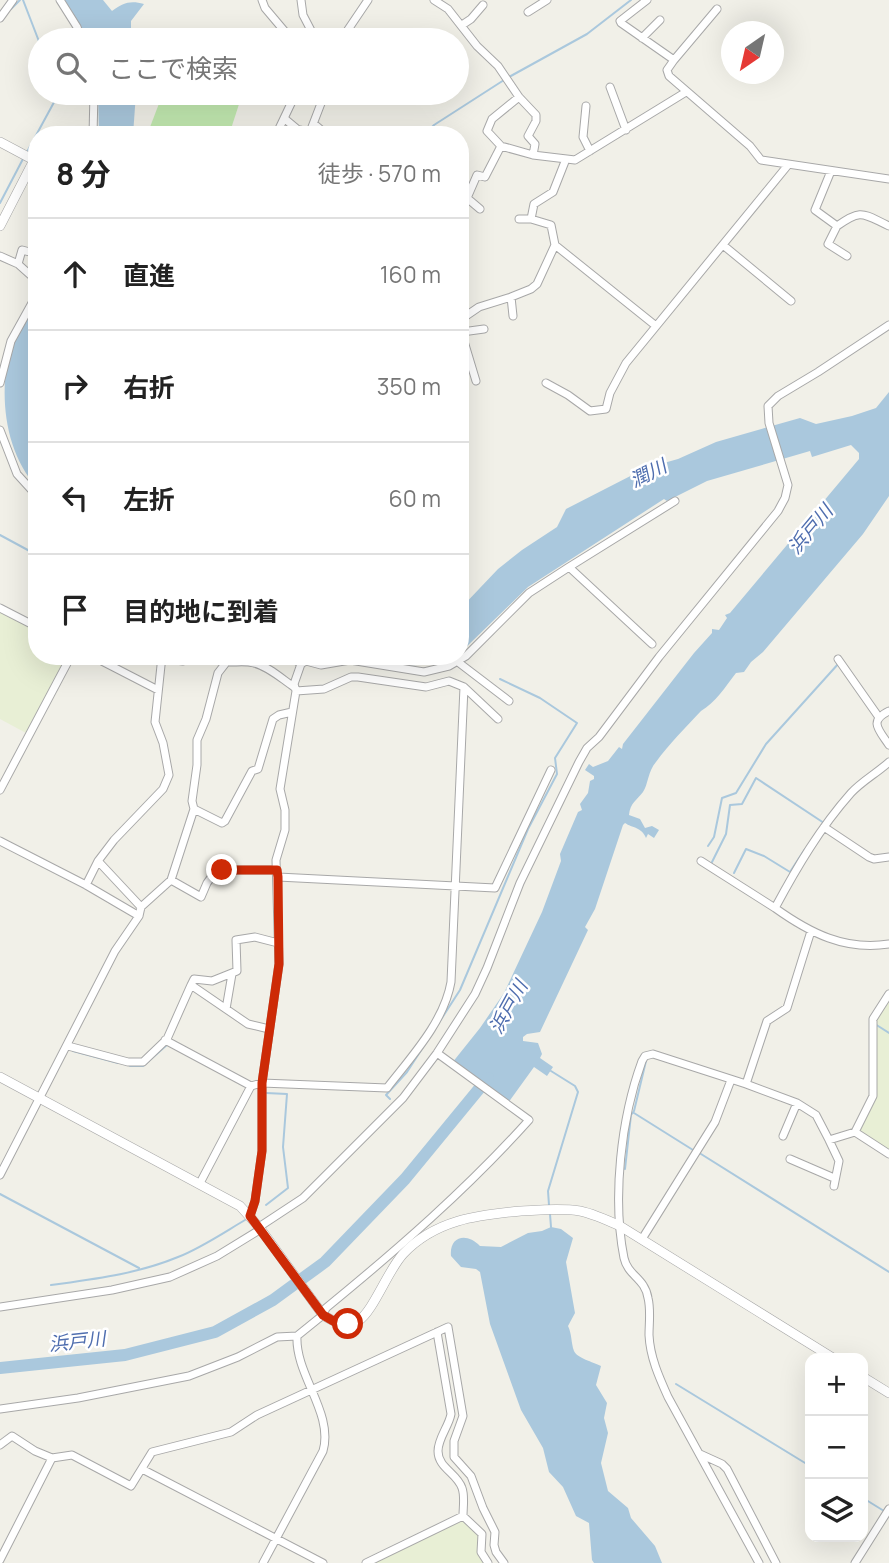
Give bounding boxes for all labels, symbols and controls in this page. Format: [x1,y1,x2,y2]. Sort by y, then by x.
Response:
north arrow [721,21,784,84]
search box [28,28,469,105]
icon: search [52,48,90,86]
text: ここで検索 [108,50,238,86]
text: 8 分 [56,153,110,194]
text: 徒歩 · 570 m [318,157,441,189]
icon: ahead [56,255,94,293]
text: 直進 [123,257,175,293]
text: 160 m [380,258,441,290]
icon: right [56,367,94,405]
text: 右折 [123,369,175,405]
text: 350 m [377,370,441,402]
water label: 潤川 [625,452,673,493]
icon: left [56,479,94,517]
text: 左折 [123,481,175,517]
text: 60 m [389,482,441,514]
water label: 浜戸川 [782,497,840,559]
icon: arrive [56,591,94,629]
text: 目的地に到着 [123,593,279,629]
route end [206,854,237,885]
water label: 浜戸川 [483,974,534,1038]
route start [332,1308,363,1339]
water label: 浜戸川 [47,1325,109,1357]
map controls [805,1353,868,1542]
button: + [805,1353,868,1416]
button: − [805,1416,868,1479]
button: layers [805,1479,868,1542]

